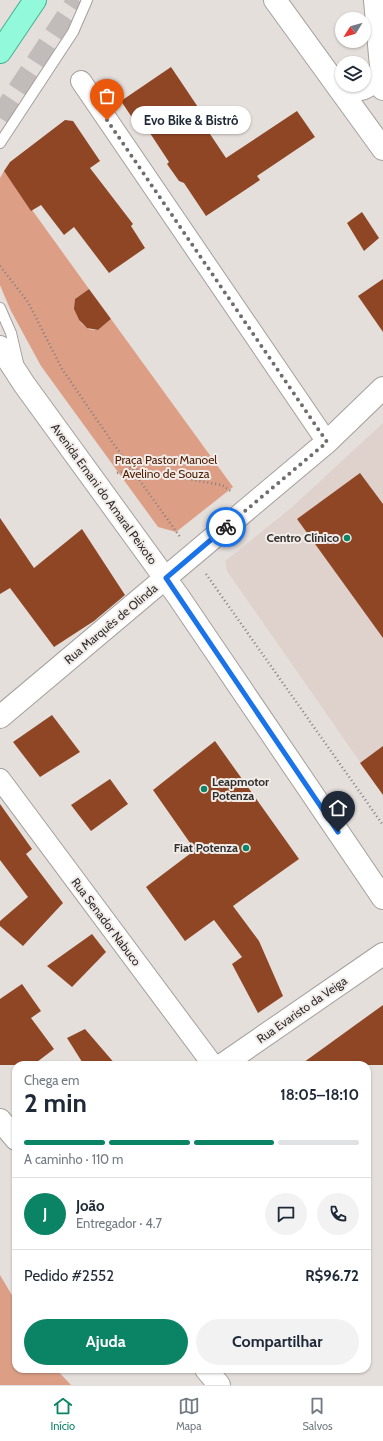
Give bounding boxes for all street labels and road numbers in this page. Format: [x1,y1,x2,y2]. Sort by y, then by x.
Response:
street label: Avenida Ernani do Amaral Peixoto [48,420,161,567]
street label: Rua Marquês de Olinda [61,580,160,667]
street label: Rua Senador Nabuco [68,875,145,969]
street label: Rua Evaristo da Veiga [254,973,350,1046]

